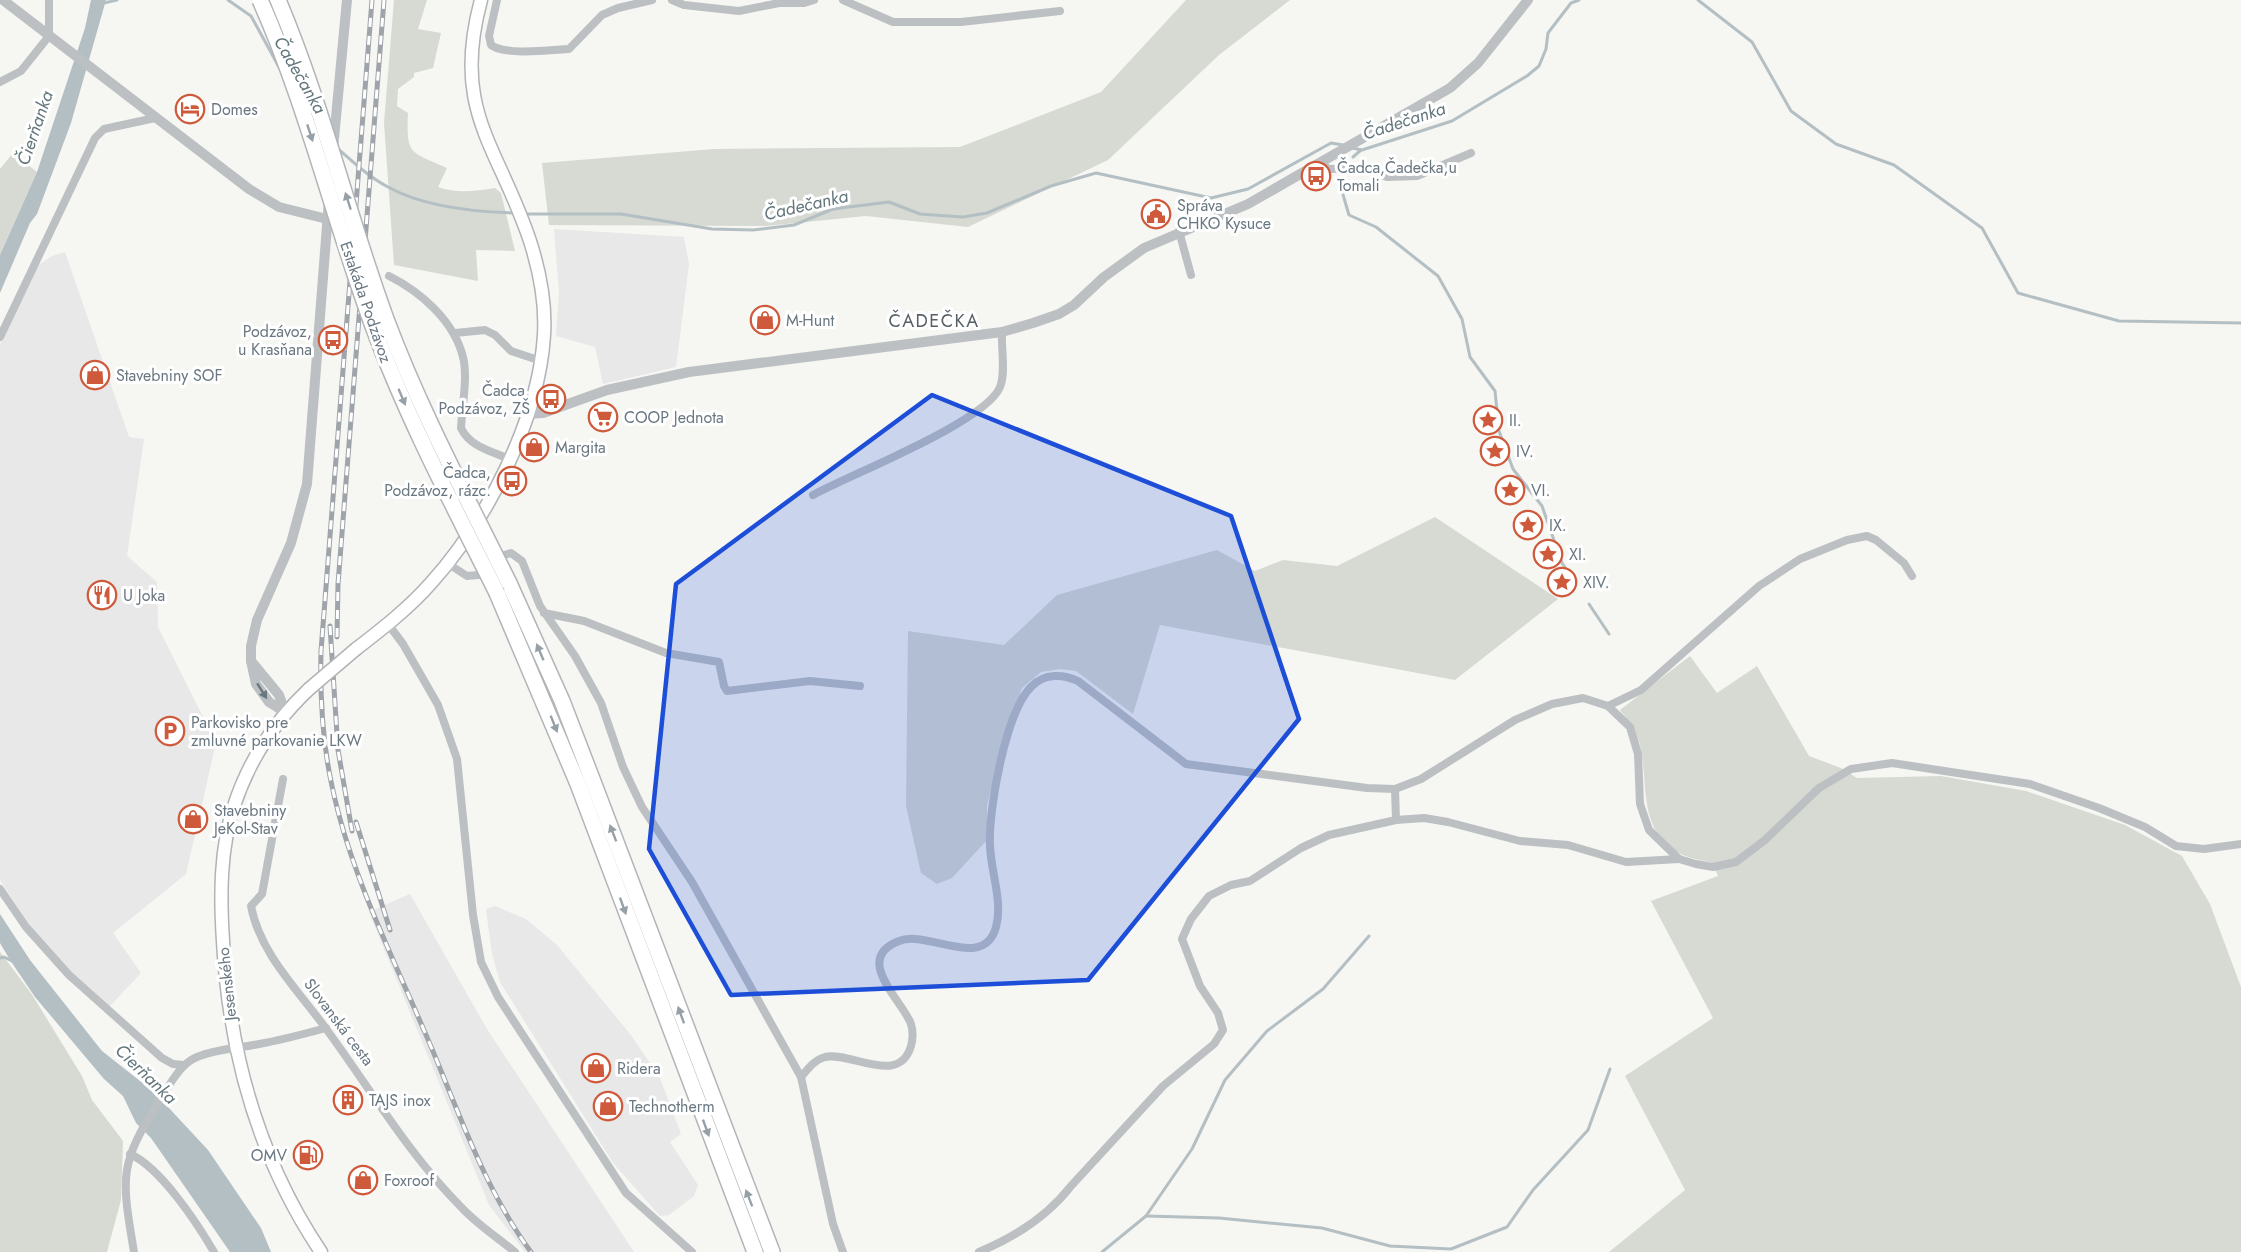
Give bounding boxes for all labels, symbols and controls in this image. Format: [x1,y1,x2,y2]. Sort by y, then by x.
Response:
water label: Čadečanka [267,31,333,119]
water label: Čierňanka [10,87,60,169]
hotel icon: Domes [174,93,206,125]
water label: Čadečanka [1359,95,1449,147]
place label: Domes [211,98,258,121]
one-way arrow [306,124,315,142]
place label: Čadca,Čadečka,u Tomali [1337,156,1457,197]
bus stop icon: Čadca,Čadečka,u Tomali [1300,160,1332,192]
water label: Čadečanka [761,183,851,227]
one-way arrow [343,192,352,210]
place label: Správa CHKO Kysuce [1177,194,1271,235]
public building icon: Správa CHKO Kysuce [1140,198,1172,230]
street label: Estakáda Podzávoz [334,238,398,366]
shop icon: M-Hunt [749,304,781,336]
district label: ČADEČKA [888,308,980,334]
place label: M-Hunt [786,309,835,332]
place label: Podzávoz, u Krasňana [238,320,312,361]
bus stop icon: Podzávoz, u Krasňana [317,324,349,356]
shop icon: Stavebniny SOF [79,359,111,391]
place label: Stavebniny SOF [116,364,223,387]
place label: Čadca, Podzávoz, ZŠ [438,379,530,420]
bus stop icon: Čadca, Podzávoz, ZŠ [535,383,567,415]
one-way arrow [397,388,407,406]
supermarket icon: COOP Jednota [587,401,619,433]
place icon: II. [1472,404,1504,436]
place label: COOP Jednota [624,406,724,429]
place label: II. [1509,409,1522,432]
shop icon: Margita [518,431,550,463]
place icon: IV. [1479,435,1511,467]
place label: Margita [555,436,606,459]
place label: IV. [1516,440,1534,463]
place label: Čadca, Podzávoz, rázc. [384,461,491,502]
bus stop icon: Čadca, Podzávoz, rázc. [496,465,528,497]
place icon: VI. [1494,474,1526,506]
place label: VI. [1531,479,1550,502]
place icon: IX. [1512,509,1544,541]
place label: IX. [1549,514,1567,537]
place icon: XI. [1532,538,1564,570]
place label: XI. [1569,543,1587,566]
place icon: XIV. [1546,566,1578,598]
place label: XIV. [1583,571,1610,594]
restaurant icon: U Joka [86,579,118,611]
place label: U Joka [123,584,165,607]
one-way arrow [536,643,545,660]
one-way arrow [256,683,267,699]
place label: Parkovisko pre zmluvné parkovanie LKW [191,711,362,752]
parking icon: Parkovisko pre zmluvné parkovanie LKW [154,715,186,747]
one-way arrow [550,715,559,733]
place label: Stavebniny JeKol-Stav [212,799,287,840]
shop icon: Stavebniny JeKol-Stav [177,803,209,835]
one-way arrow [607,823,617,841]
one-way arrow [619,897,629,915]
street label: Jesenského [212,946,243,1024]
street label: Slovanská cesta [299,974,379,1070]
one-way arrow [675,1006,685,1024]
water label: Čierňanka [109,1038,183,1110]
shop icon: Ridera [580,1052,612,1084]
place label: Ridera [617,1057,661,1080]
building icon: TAJS inox [332,1084,364,1116]
place label: TAJS inox [369,1089,431,1112]
shop icon: Technotherm [592,1090,624,1122]
place label: Technotherm [629,1095,715,1118]
one-way arrow [702,1119,712,1137]
fuel station icon: OMV [292,1139,324,1171]
place label: OMV [251,1144,287,1167]
shop icon: Foxroof [347,1164,379,1196]
place label: Foxroof [384,1169,434,1192]
one-way arrow [744,1189,754,1207]

